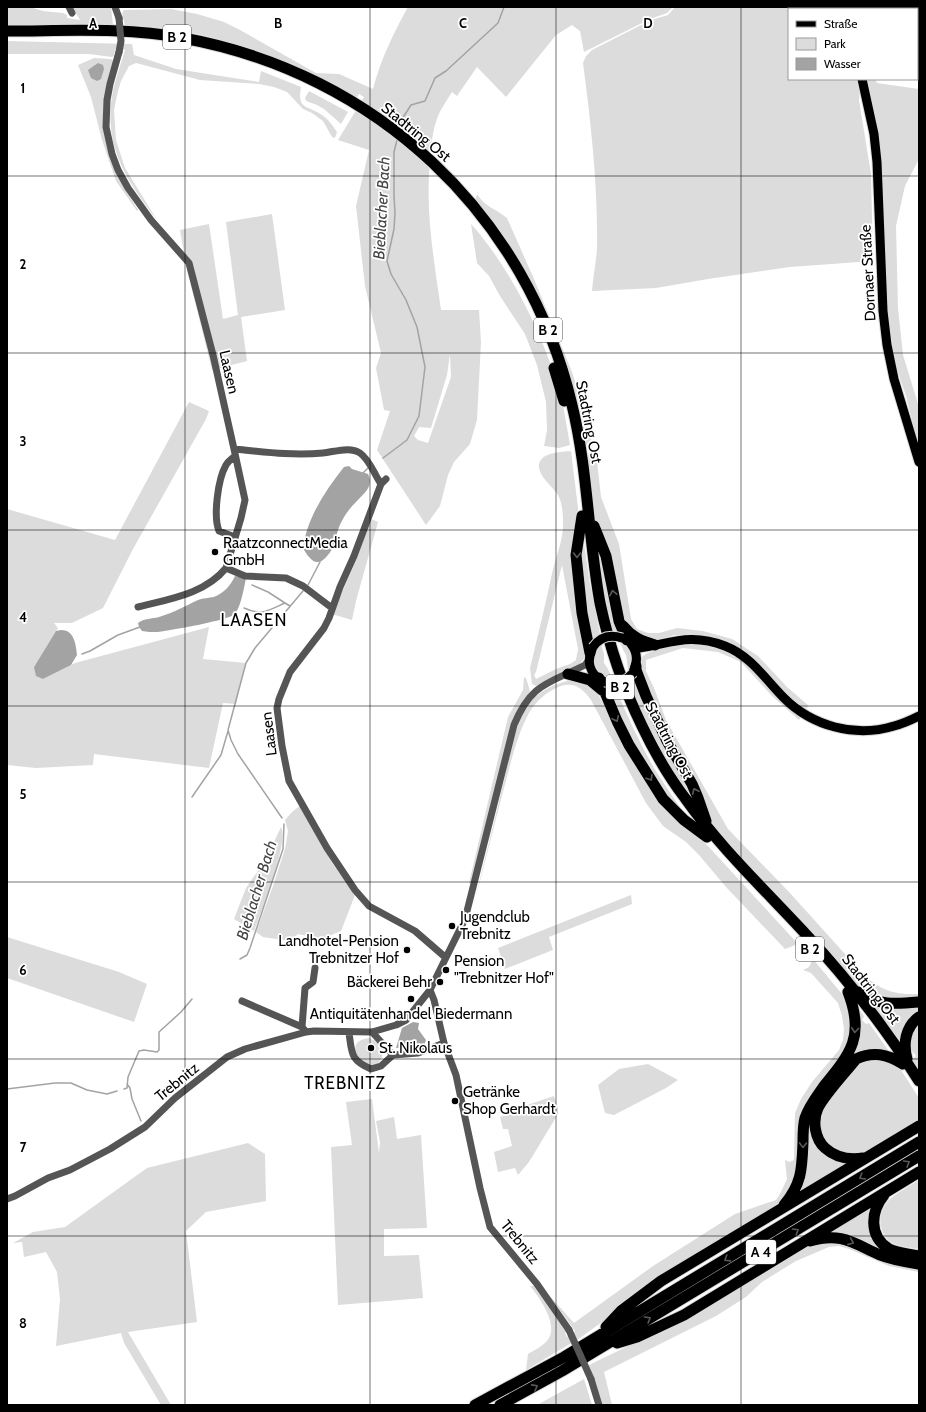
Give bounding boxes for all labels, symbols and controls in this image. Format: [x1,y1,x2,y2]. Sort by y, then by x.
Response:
legend [788,8,918,80]
text: A [89,15,98,31]
text: B [274,15,282,31]
text: C [459,15,467,31]
text: D [643,15,653,31]
text: Straße [824,16,857,31]
road number: B 2 [163,25,191,49]
text: Park [824,36,846,51]
text: Wasser [824,56,861,71]
text: 1 [21,80,25,96]
street label: Stadtring Ost [378,99,454,165]
water label: Bieblacher Bach [369,156,394,260]
street label: Dornaer Straße [856,224,880,322]
text: 2 [20,256,27,272]
road number: B 2 [534,318,562,342]
street label: Laasen [215,348,243,396]
street label: Stadtring Ost [572,379,606,465]
text: 3 [19,433,27,449]
place label: RaatzconnectMedia GmbH [223,534,349,569]
marker: RaatzconnectMedia GmbH [210,547,220,557]
one-way arrow [573,552,581,558]
one-way arrow [610,590,618,597]
text: 4 [19,609,27,625]
district label: LAASEN [221,610,287,630]
road number: B 2 [606,675,634,699]
street label: Stadtring Ost [641,699,697,781]
street label: Laasen [257,711,281,757]
one-way arrow [611,714,619,722]
one-way arrow [645,774,652,781]
text: 5 [20,786,27,802]
one-way arrow [692,787,700,795]
water label: Bieblacher Bach [232,838,281,942]
place label: Jugendclub Trebnitz [459,908,530,943]
marker: Jugendclub Trebnitz [447,921,457,931]
place label: Landhotel-Pension Trebnitzer Hof [278,932,399,967]
road number: B 2 [796,937,824,961]
marker: Landhotel-Pension Trebnitzer Hof [402,945,412,955]
street label: Stadtring Ost [838,950,904,1028]
place label: Pension "Trebnitzer Hof" [454,952,554,987]
text: 6 [19,962,27,978]
marker: Pension "Trebnitzer Hof" [441,965,451,975]
place label: Bäckerei Behr [347,973,432,991]
marker: Bäckerei Behr [435,977,445,987]
marker: Antiquitätenhandel Biedermann [406,994,416,1004]
place label: Antiquitätenhandel Biedermann [310,1005,512,1023]
one-way arrow [850,1027,859,1033]
place label: St. Nikolaus [379,1039,452,1057]
marker: St. Nikolaus [366,1043,376,1053]
street label: Trebnitz [152,1059,202,1105]
district label: TREBNITZ [304,1073,386,1093]
place label: Getränke Shop Gerhardt [463,1083,555,1118]
marker: Getränke Shop Gerhardt [450,1096,460,1106]
text: 7 [20,1139,27,1155]
one-way arrow [799,1142,807,1148]
one-way arrow [903,1161,910,1168]
one-way arrow [859,1173,866,1180]
street label: Trebnitz [497,1217,543,1267]
one-way arrow [792,1228,799,1235]
one-way arrow [848,1237,855,1245]
road number: A 4 [746,1240,776,1264]
one-way arrow [724,1254,731,1262]
text: 8 [19,1315,27,1331]
one-way arrow [644,1317,651,1324]
one-way arrow [531,1384,538,1391]

